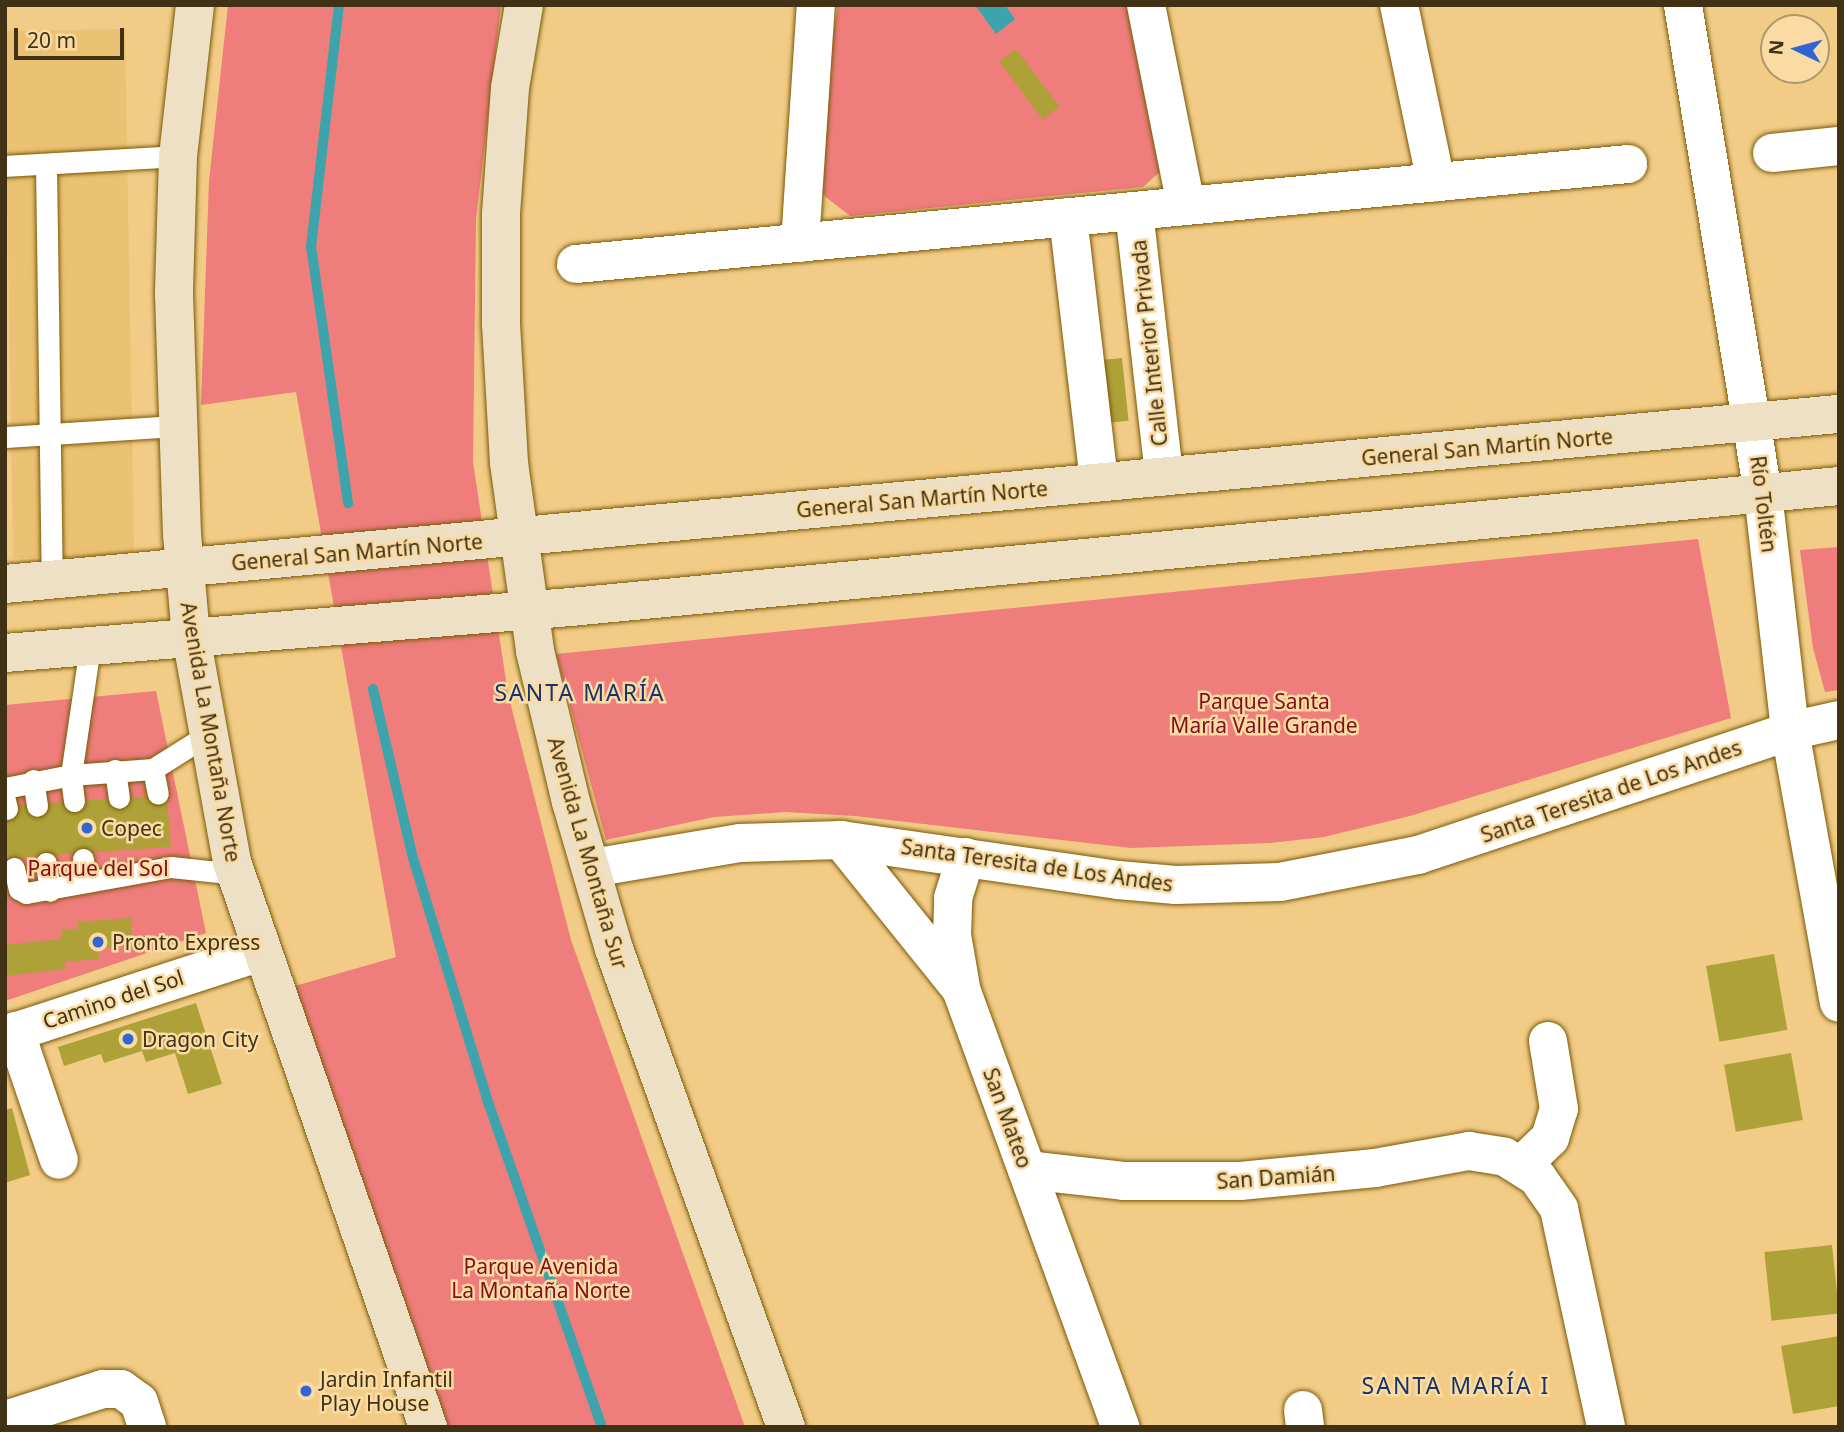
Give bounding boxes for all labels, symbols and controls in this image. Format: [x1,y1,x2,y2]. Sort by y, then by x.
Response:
scale bar [18,14,128,58]
north arrow [1760,14,1830,84]
text: 20 m [27,26,76,54]
text: N [1762,39,1790,56]
street label: Calle Interior Privada [1126,238,1172,448]
street label: General San Martín Norte [1360,423,1614,471]
street label: Río Toltén [1746,454,1782,554]
street label: General San Martín Norte [795,475,1049,523]
street label: General San Martín Norte [230,528,484,576]
street label: Avenida La Montaña Norte [176,600,246,864]
district label: SANTA MARÍA [496,678,664,706]
park label: Parque Santa María Valle Grande [1170,688,1358,738]
street label: Avenida La Montaña Sur [543,734,633,972]
street label: Santa Teresita de Los Andes [1477,734,1745,848]
place label: Copec [101,815,162,841]
marker: Copec [79,820,95,836]
street label: Santa Teresita de Los Andes [899,833,1175,897]
park label: Parque del Sol [27,855,169,881]
place label: Pronto Express [112,929,260,955]
marker: Pronto Express [90,934,106,950]
street label: Camino del Sol [39,964,187,1034]
place label: Dragon City [142,1026,258,1052]
marker: Dragon City [120,1031,136,1047]
street label: San Mateo [978,1064,1038,1172]
street label: San Damián [1216,1160,1336,1194]
park label: Parque Avenida La Montaña Norte [451,1253,631,1303]
place label: Jardin Infantil Play House [320,1366,453,1416]
district label: SANTA MARÍA I [1363,1371,1549,1399]
marker: Jardin Infantil Play House [298,1383,314,1399]

